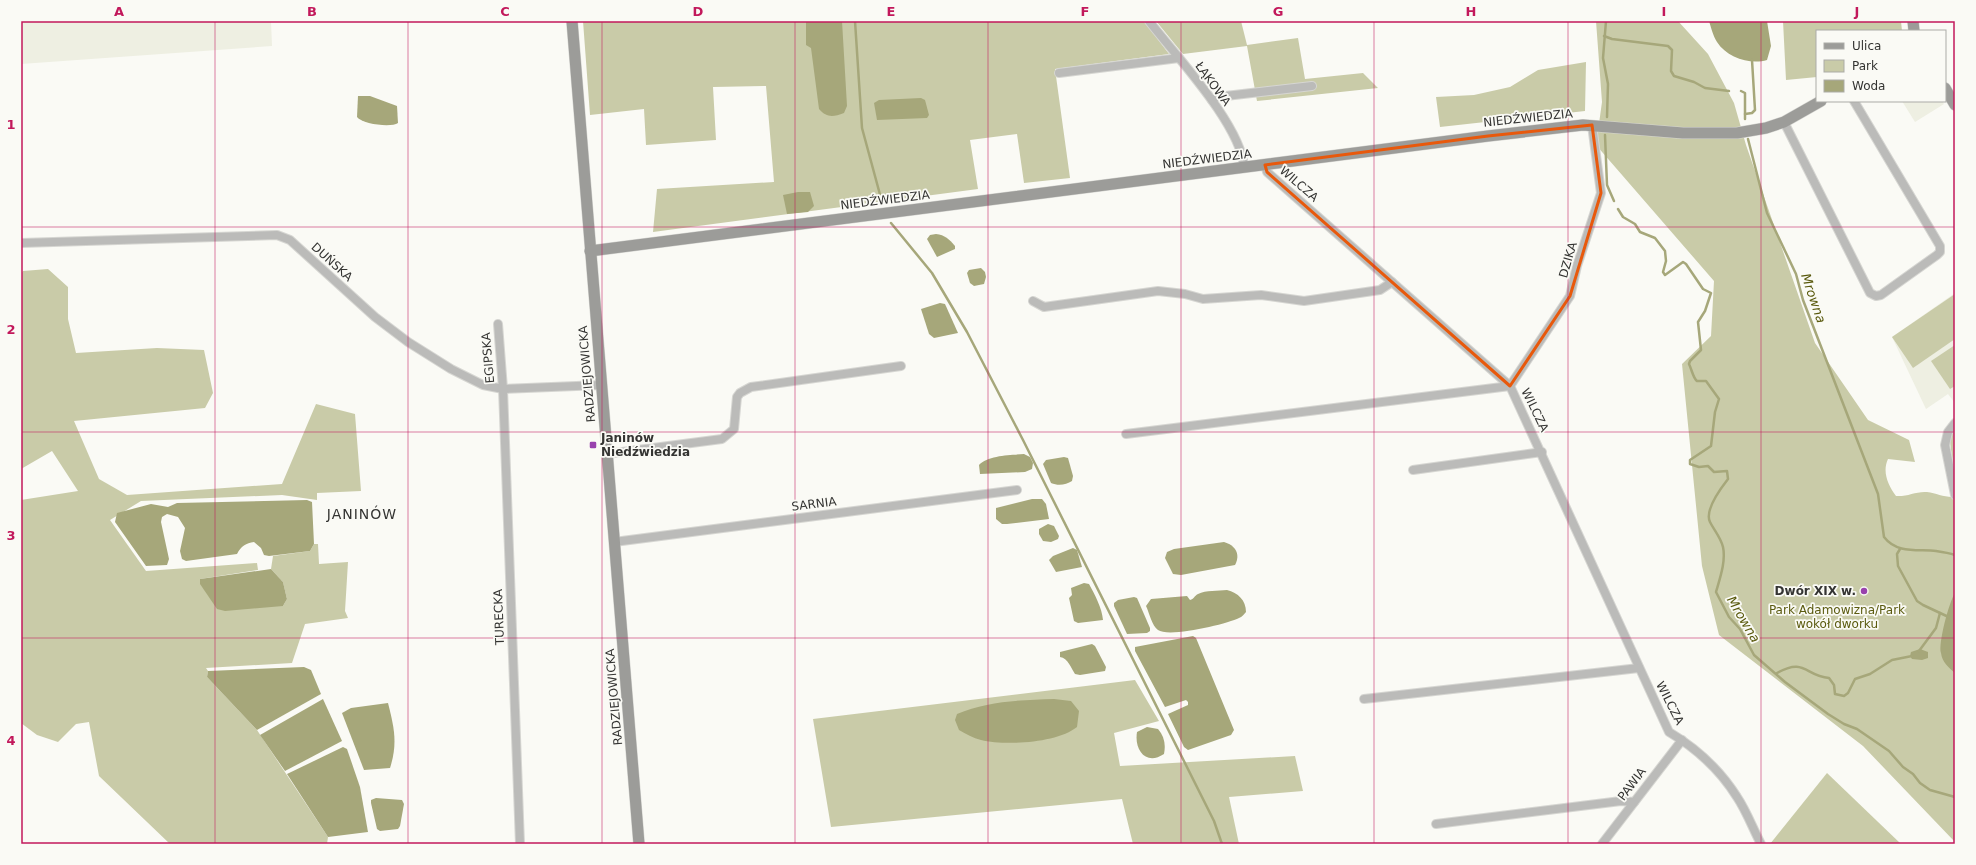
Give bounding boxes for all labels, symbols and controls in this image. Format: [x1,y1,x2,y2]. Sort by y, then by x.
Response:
text: A [114,4,124,19]
text: B [307,4,317,19]
text: C [500,4,510,19]
text: D [693,4,704,19]
text: E [887,4,895,19]
text: F [1081,4,1089,19]
text: G [1273,4,1283,19]
text: H [1466,4,1476,19]
text: I [1662,4,1666,19]
text: J [1854,4,1859,19]
legend [1816,30,1946,102]
text: Ulica [1852,39,1881,53]
street label: ŁĄKOWA [1192,58,1234,109]
text: Park [1852,59,1878,73]
text: Woda [1852,79,1885,93]
street label: NIEDŹWIEDZIA [1483,105,1574,130]
text: 1 [6,117,16,132]
street label: NIEDŹWIEDZIA [1161,145,1253,171]
street label: WILCZA [1277,163,1322,205]
street label: NIEDŹWIEDZIA [839,186,931,212]
street label: DUŃSKA [309,239,357,285]
street label: DZIKA [1556,240,1580,280]
water label: Mrowna [1798,271,1829,325]
text: 2 [6,322,16,337]
street label: RADZIEJOWICKA [576,324,598,423]
street label: EGIPSKA [479,331,497,384]
street label: WILCZA [1518,386,1552,435]
place label: Janinów Niedźwiedzia [600,431,690,459]
marker: Janinów Niedźwiedzia [588,440,598,450]
street label: SARNIA [791,494,838,514]
district label: JANINÓW [326,505,397,522]
text: 3 [6,528,16,543]
place label: Dwór XIX w. [1775,584,1856,598]
marker: Dwór XIX w. [1859,586,1869,596]
street label: TURECKA [491,588,507,646]
water label: Mrowna [1724,593,1763,645]
park label: Park Adamowizna/Park wokół dworku [1769,603,1905,631]
street label: RADZIEJOWICKA [603,647,625,746]
street label: WILCZA [1653,679,1687,728]
text: 4 [6,733,16,748]
street label: PAWIA [1615,764,1649,803]

